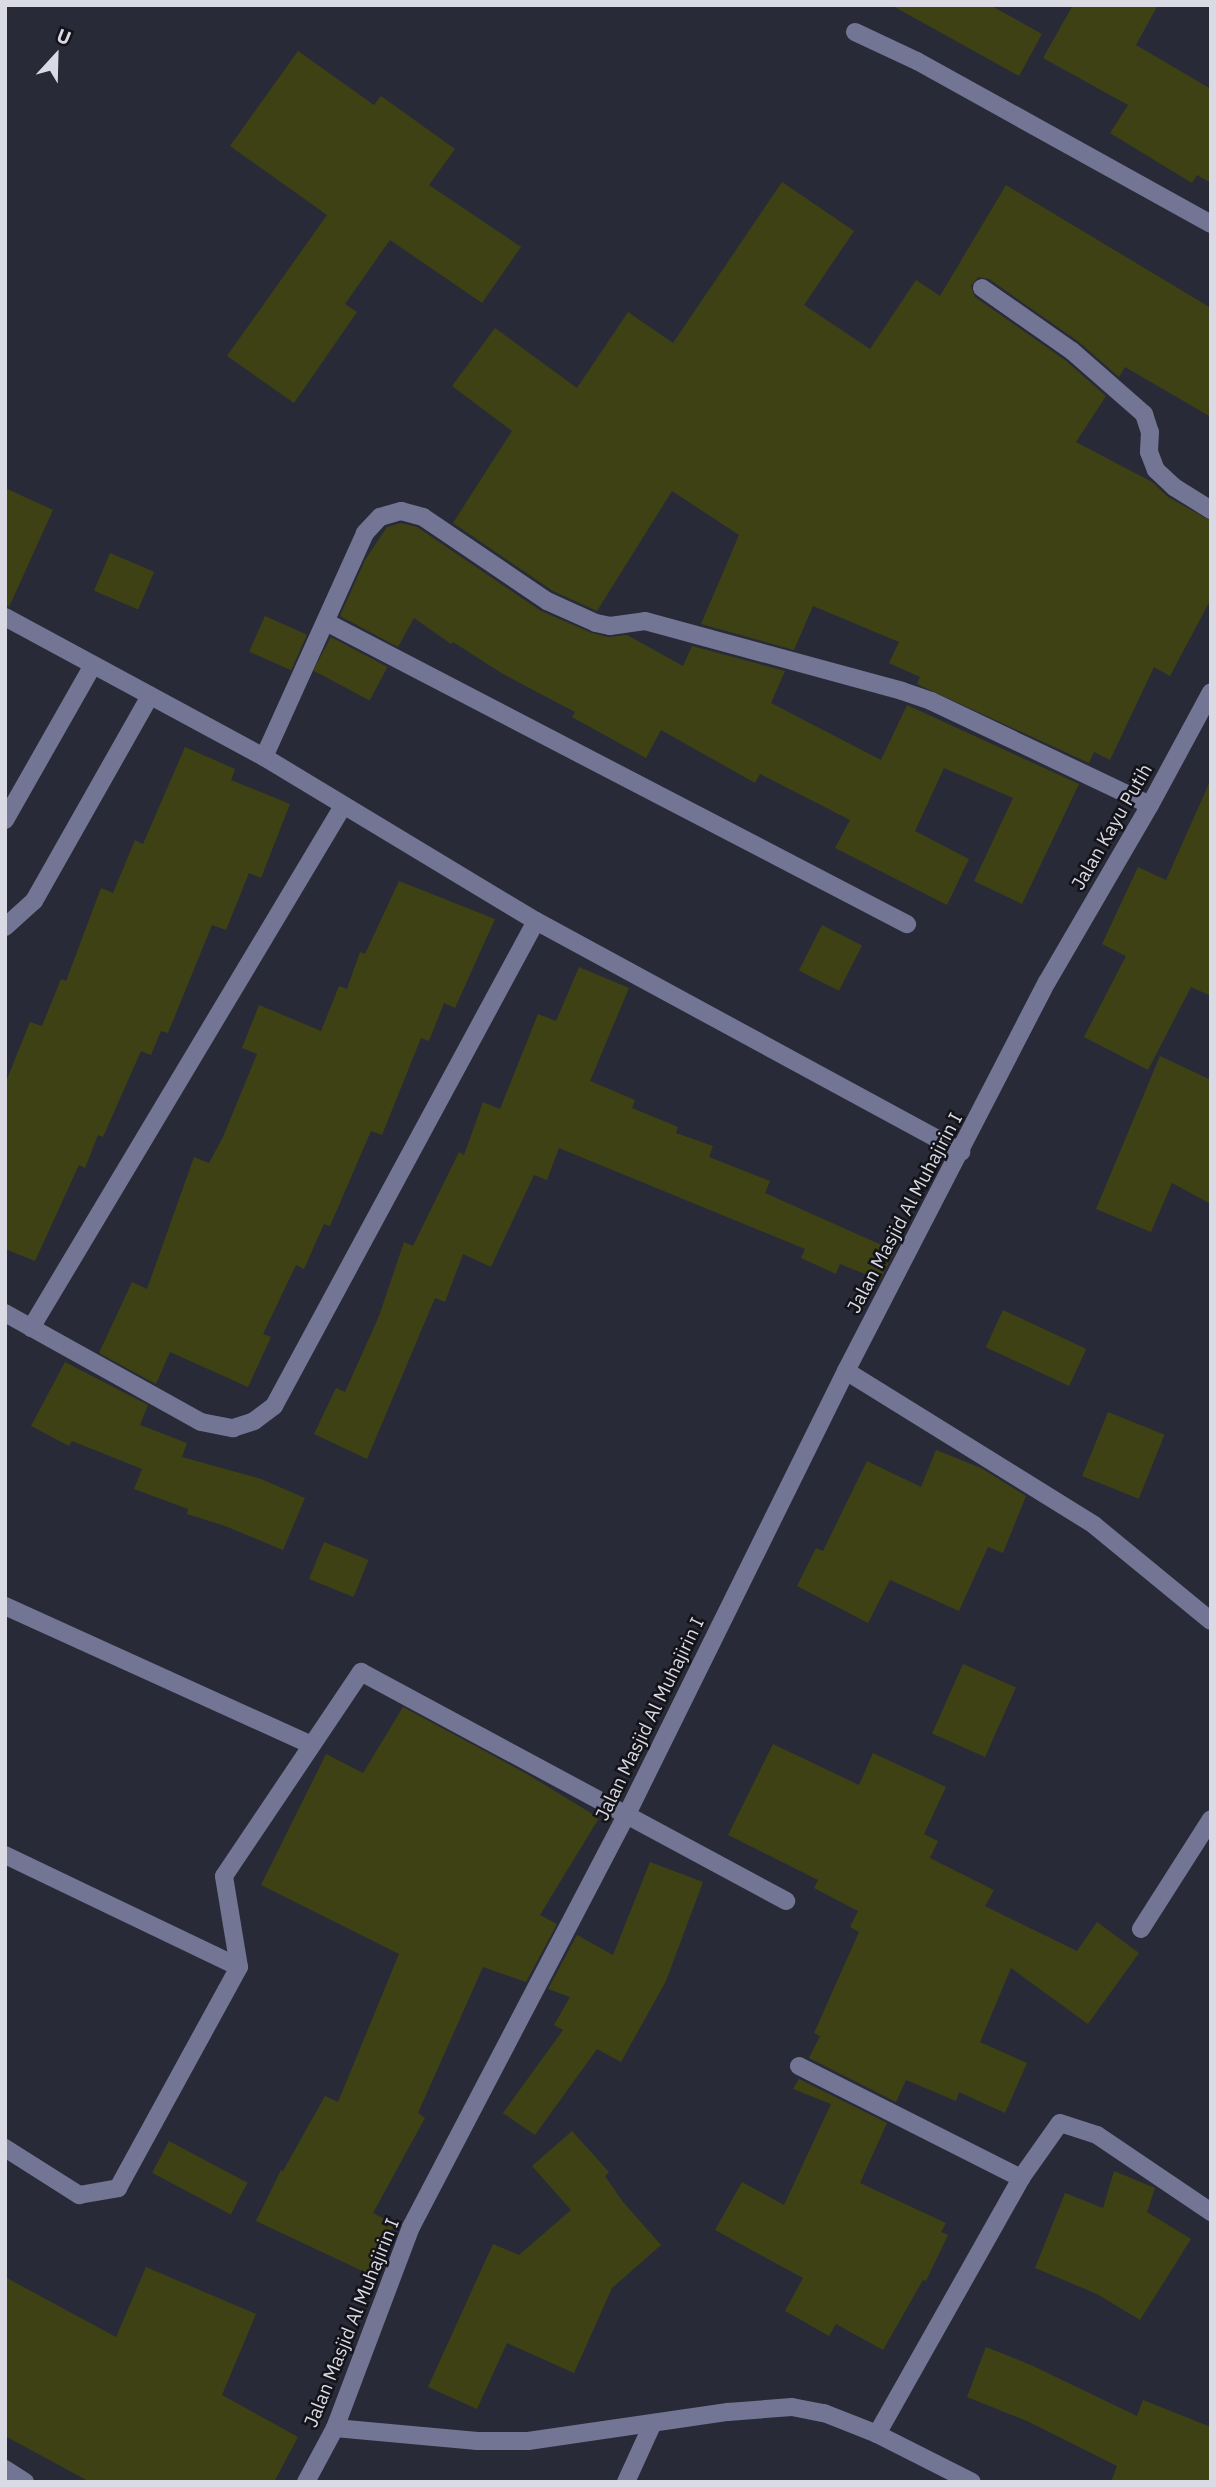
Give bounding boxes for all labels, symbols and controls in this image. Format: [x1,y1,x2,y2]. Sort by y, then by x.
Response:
north arrow [21,21,91,91]
text: U [53,23,74,50]
street label: Jalan Kayu Putih [1067,760,1157,894]
street label: Jalan Masjid Al Muhajirin I [843,1109,967,1317]
street label: Jalan Masjid Al Muhajirin I [591,1614,709,1824]
street label: Jalan Masjid Al Muhajirin I [300,2215,404,2431]

